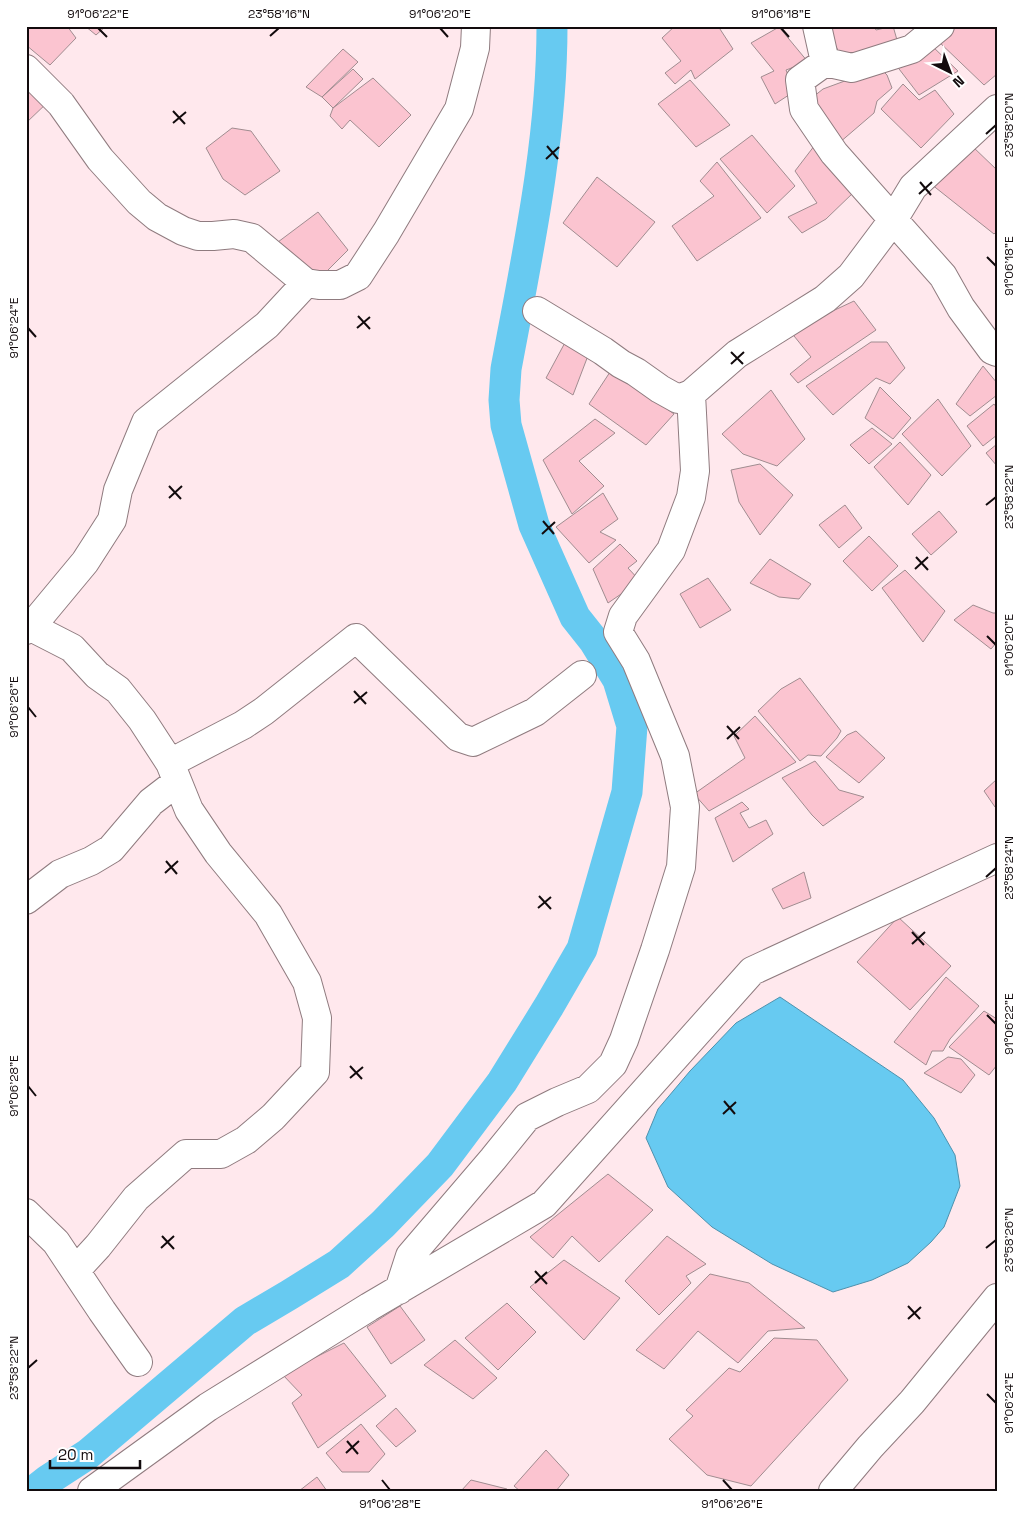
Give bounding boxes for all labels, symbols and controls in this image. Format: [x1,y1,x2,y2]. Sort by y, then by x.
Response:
text: 91°06'22"E [67,6,129,22]
text: 23°58'16"N [248,6,310,22]
text: 91°06'20"E [409,6,471,22]
text: 91°06'18"E [751,6,811,22]
north arrow [926,48,976,98]
text: N [949,72,968,91]
text: 23°58'20"N [1001,93,1017,157]
text: 91°06'18"E [1001,236,1017,296]
text: 91°06'24"E [6,297,22,358]
text: 23°58'22"N [1001,465,1017,529]
text: 91°06'20"E [1001,614,1017,676]
text: 91°06'26"E [6,676,22,738]
text: 23°58'24"N [1001,836,1017,900]
text: 91°06'22"E [1001,993,1017,1055]
text: 91°06'28"E [6,1055,22,1117]
text: 23°58'26"N [1001,1208,1017,1272]
text: 23°58'22"N [6,1336,22,1400]
text: 91°06'24"E [1001,1372,1017,1433]
scale bar [50,1437,140,1469]
text: 20 m [58,1445,93,1464]
text: 91°06'28"E [359,1496,421,1512]
text: 91°06'26"E [701,1496,763,1512]

